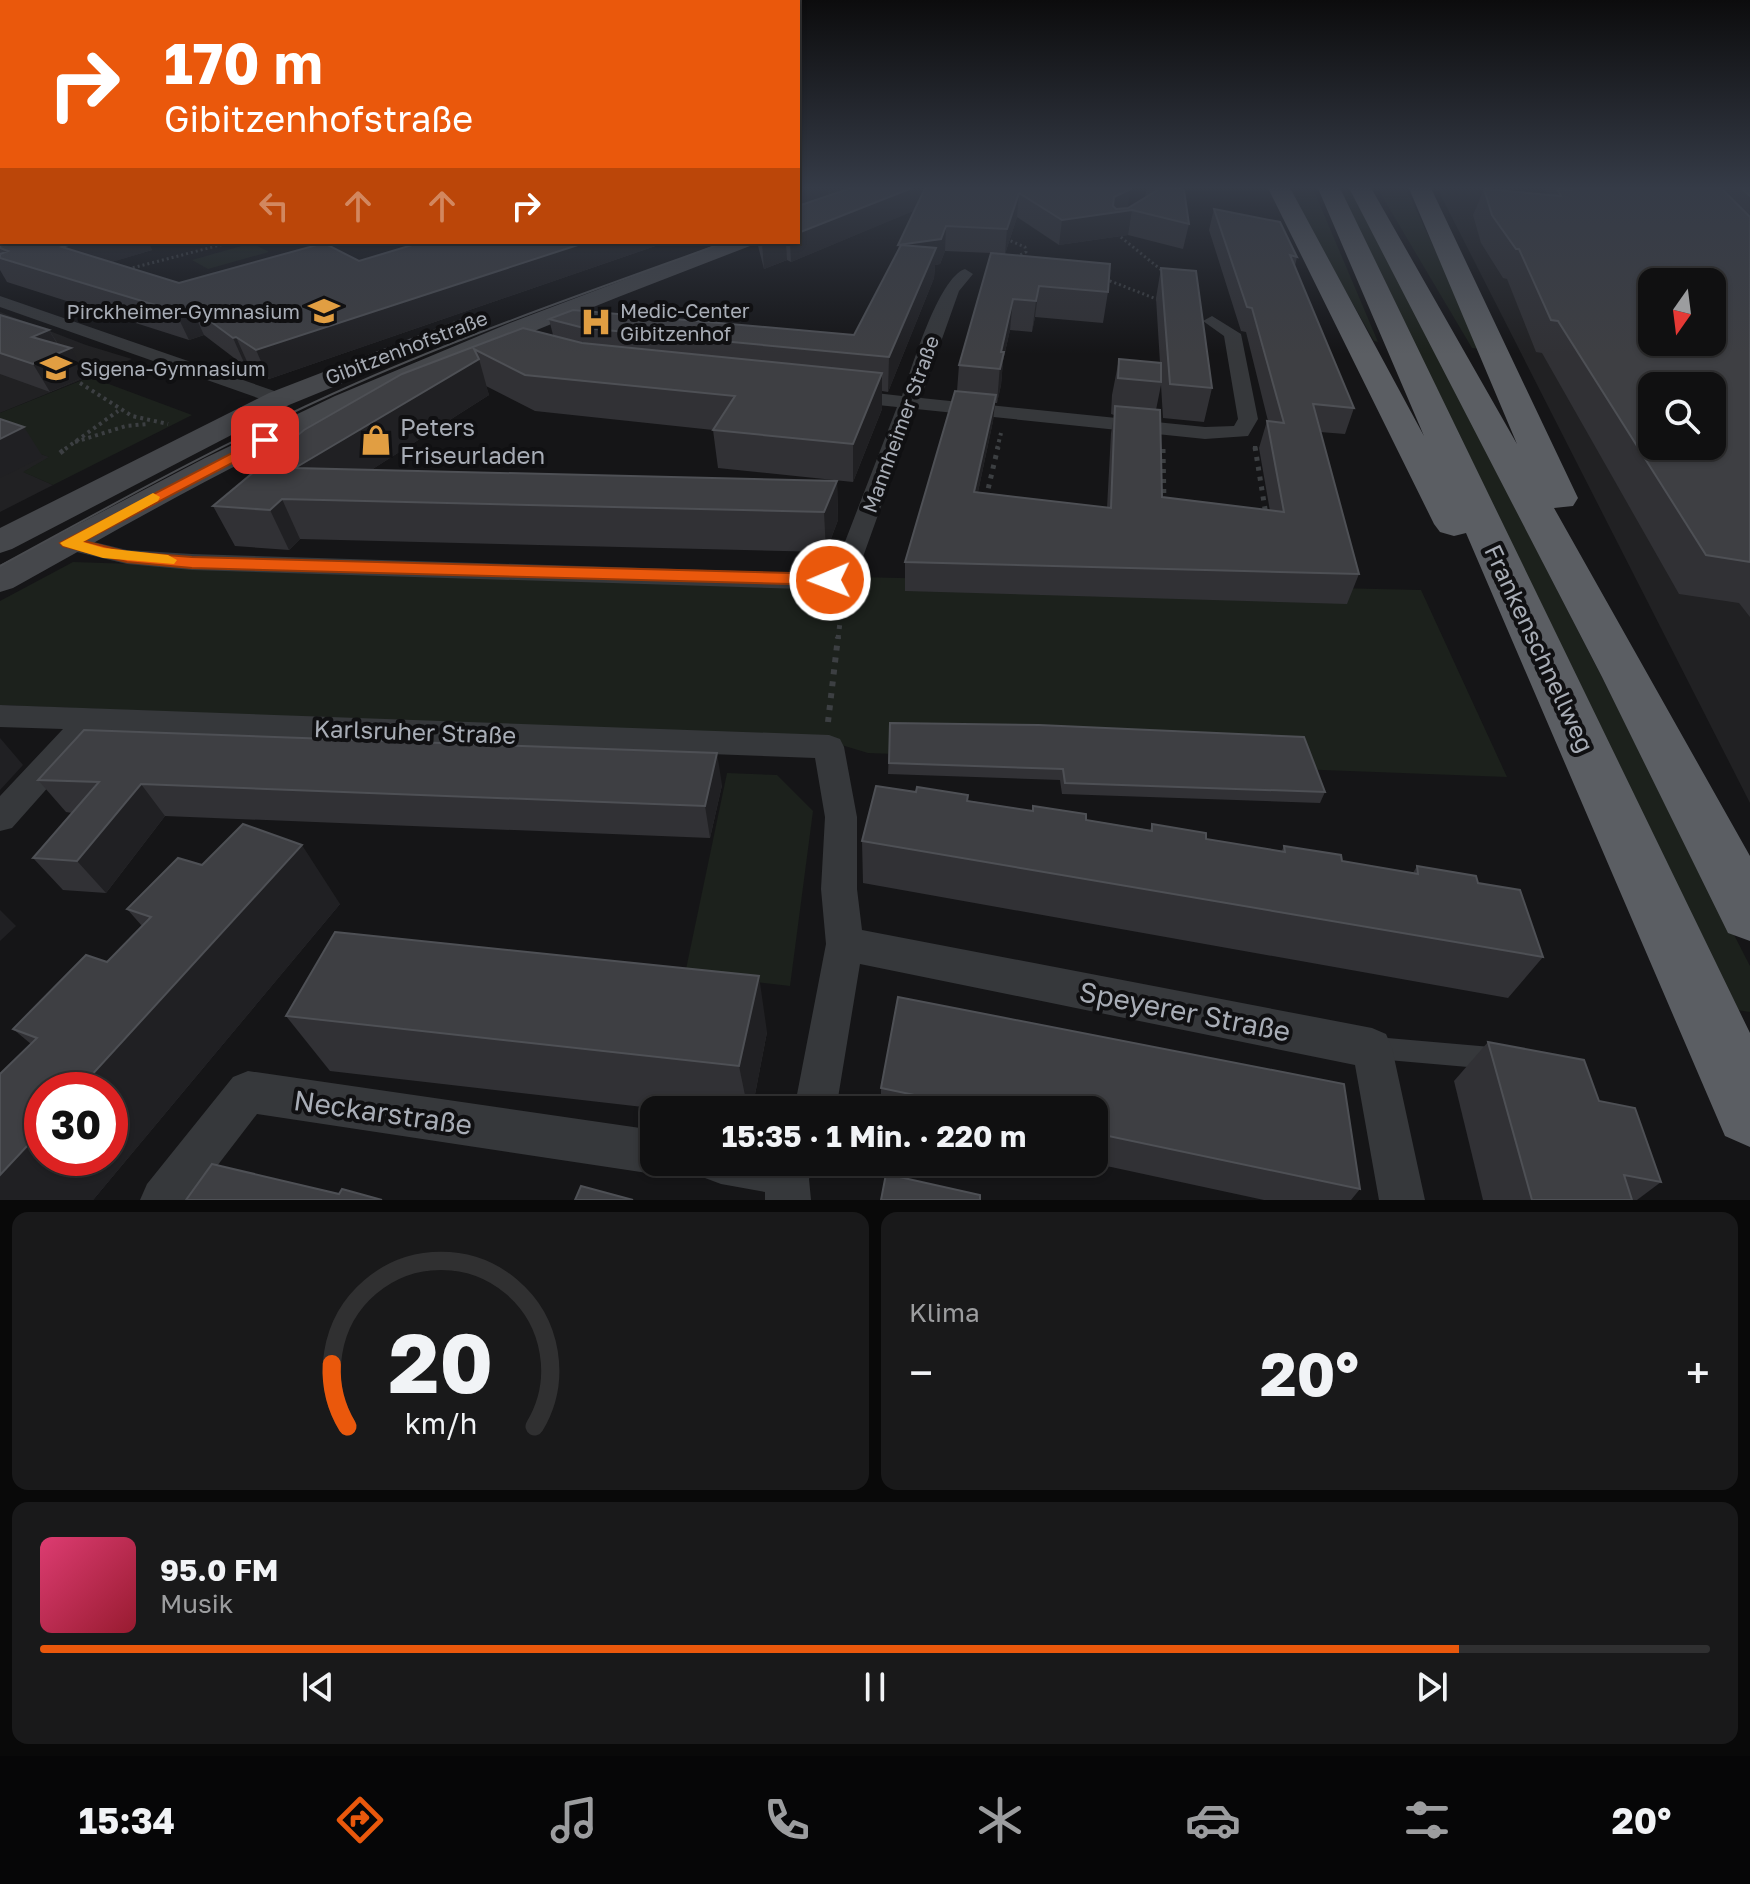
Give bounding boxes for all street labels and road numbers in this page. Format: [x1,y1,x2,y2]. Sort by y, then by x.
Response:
street label: Gibitzenhofstraße [322,305,490,389]
street label: Mannheimer Straße [857,332,943,516]
street label: Frankenschnellweg [1479,540,1601,756]
street label: Karlsruher Straße [313,713,517,749]
street label: Speyerer Straße [1077,974,1293,1048]
street label: Neckarstraße [292,1083,474,1141]

